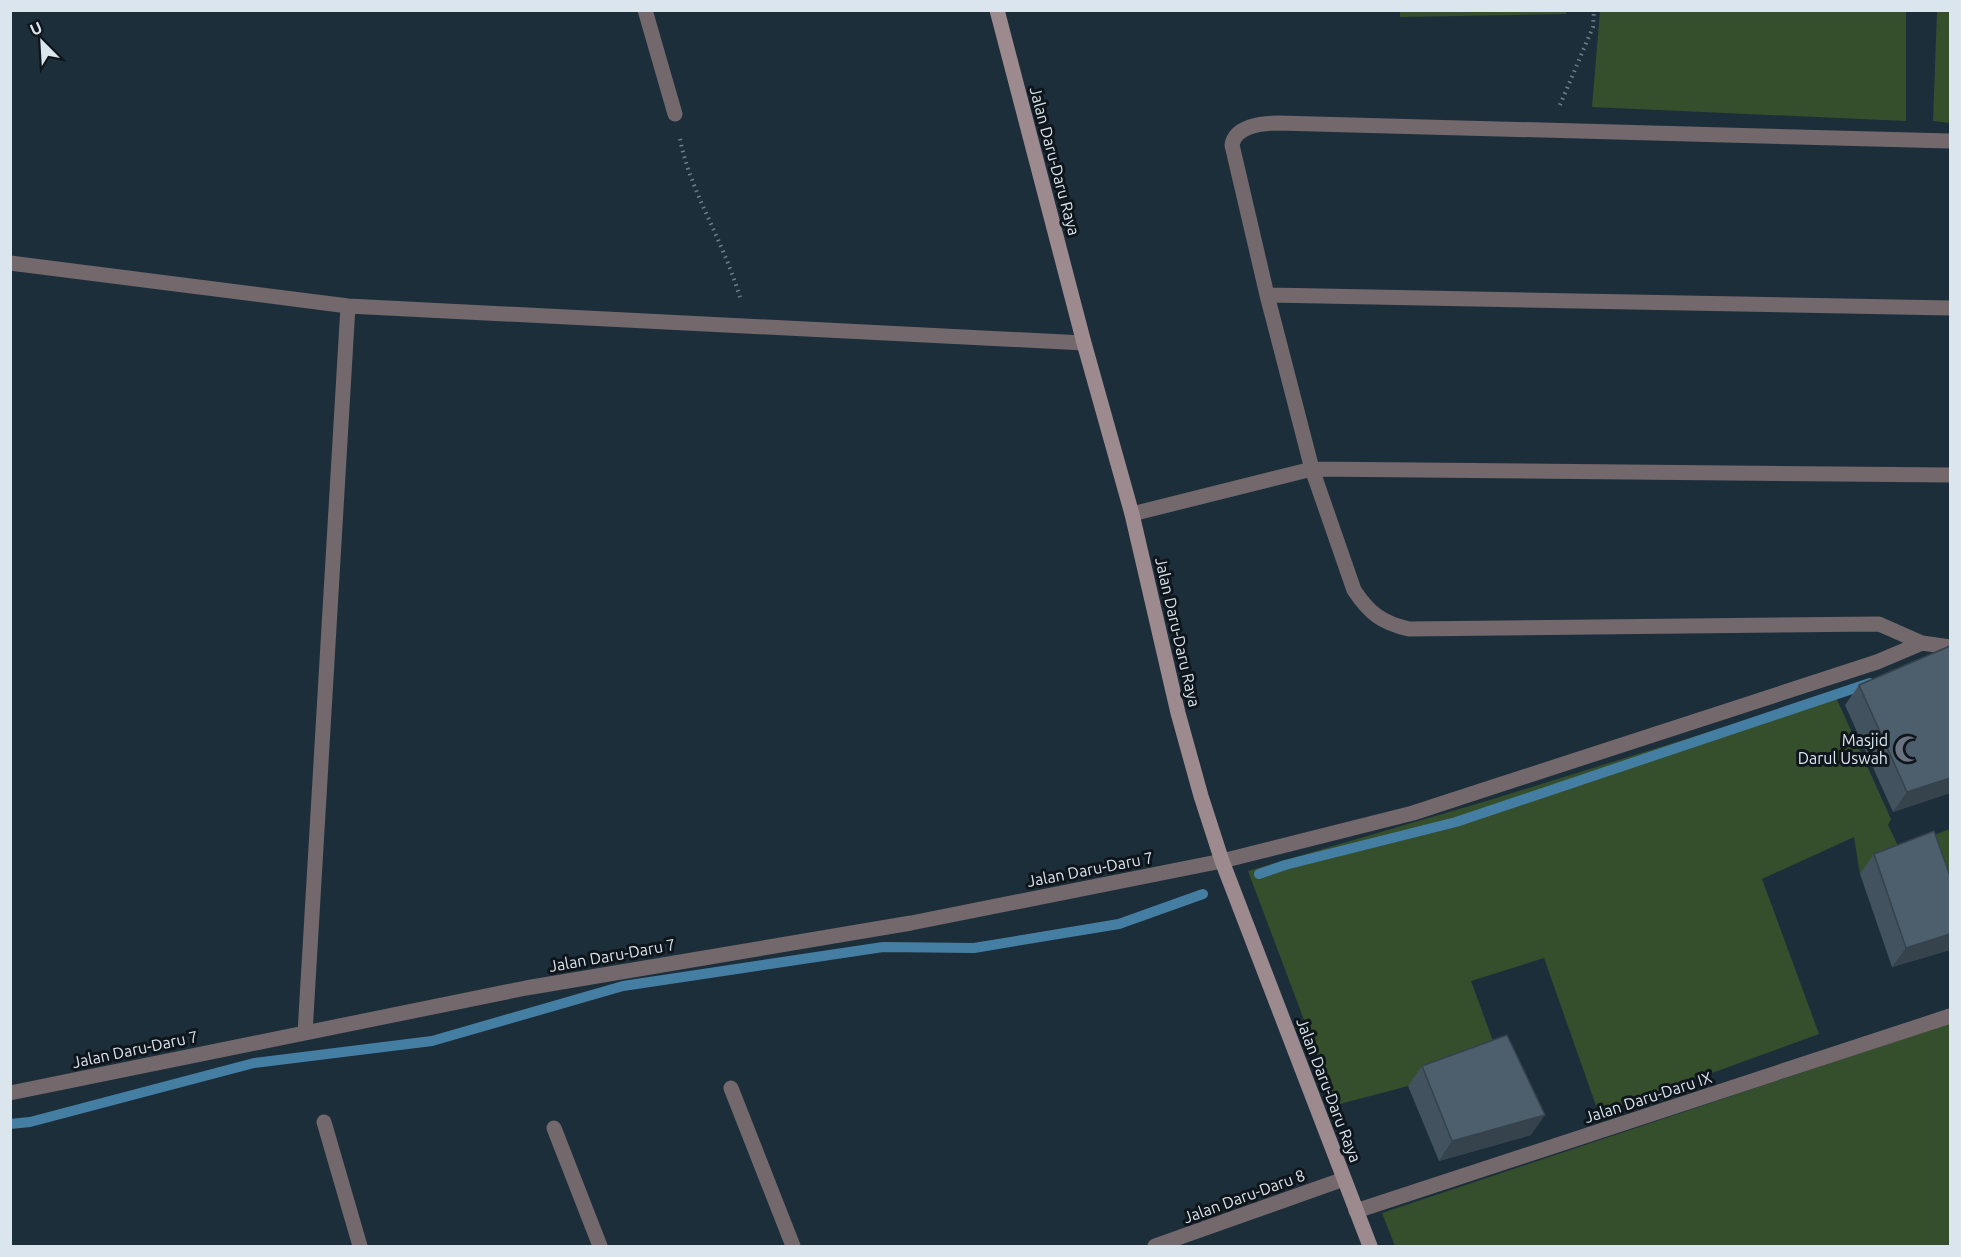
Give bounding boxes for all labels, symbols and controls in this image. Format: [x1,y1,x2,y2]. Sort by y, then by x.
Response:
north arrow [12,12,72,72]
text: U [27,18,45,39]
street label: Jalan Daru-Daru Raya [1026,85,1084,237]
street label: Jalan Daru-Daru Raya [1152,555,1204,709]
place label: Masjid Darul Uswah [1798,731,1888,767]
mosque icon: Masjid Darul Uswah [1893,734,1923,764]
street label: Jalan Daru-Daru 7 [1025,848,1155,890]
street label: Jalan Daru-Daru 7 [547,935,677,975]
street label: Jalan Daru-Daru Raya [1293,1015,1365,1165]
street label: Jalan Daru-Daru 7 [70,1027,200,1071]
street label: Jalan Daru-Daru IX [1582,1068,1714,1126]
street label: Jalan Daru-Daru 8 [1181,1166,1307,1226]

